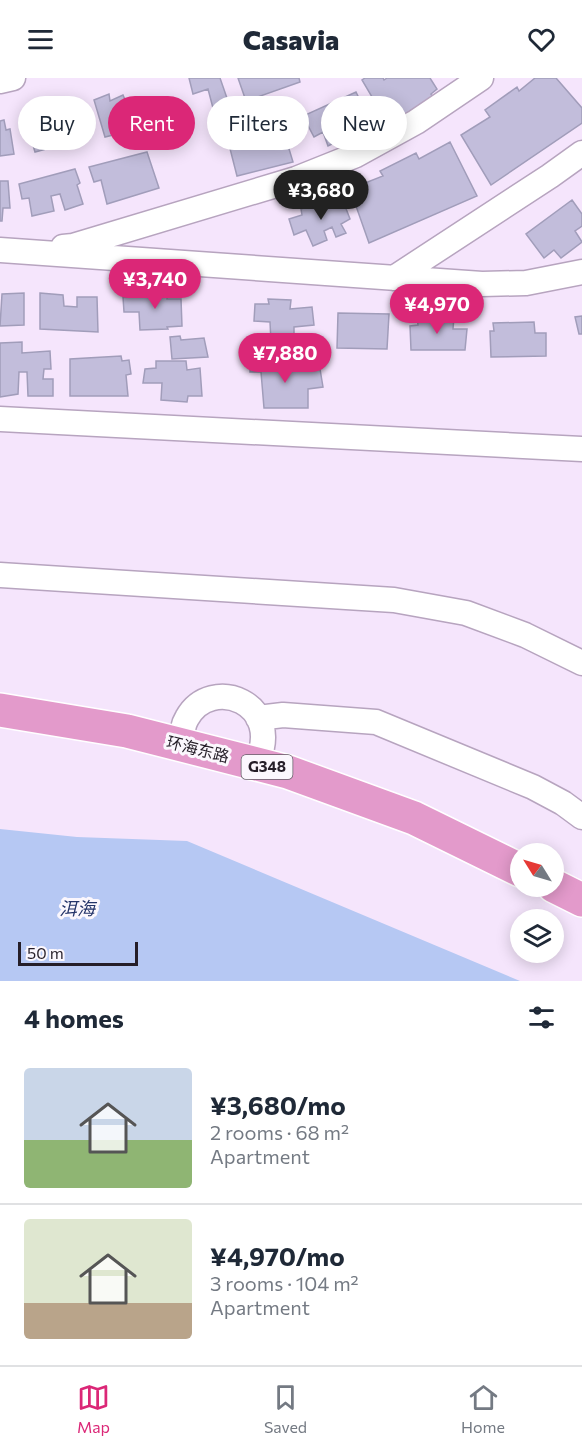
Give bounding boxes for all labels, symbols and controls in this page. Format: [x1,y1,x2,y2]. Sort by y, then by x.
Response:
icon: menu [24,23,57,56]
text: Casavia [243,23,339,56]
icon: heart [525,23,558,56]
chip: Buy [18,96,96,150]
chip: Rent [108,96,195,150]
chip: Filters [207,96,309,150]
chip: New [321,96,407,150]
pin: ¥3,680 [272,170,370,221]
text: ¥3,680 [288,177,354,201]
pin: ¥3,740 [106,259,204,310]
text: ¥3,740 [123,266,187,290]
pin: ¥4,970 [388,284,486,335]
text: ¥4,970 [404,291,470,315]
pin: ¥7,880 [236,333,334,384]
text: ¥7,880 [252,340,318,364]
street label: 环海东路 [165,732,231,765]
road number: G348 [242,755,292,779]
north arrow [510,843,564,897]
map controls [510,843,564,963]
water label: 洱海 [59,897,98,919]
button: layers [510,909,564,963]
scale bar [18,939,138,966]
text: 50 m [27,943,64,962]
icon: filters [525,1001,558,1034]
text: 4 homes [24,1002,124,1033]
text: ¥3,680/mo [210,1089,346,1120]
icon: home [72,1092,144,1164]
text: 2 rooms · 68 m² [210,1120,349,1144]
text: Apartment [210,1144,310,1168]
text: ¥4,970/mo [210,1240,345,1271]
icon: home [72,1243,144,1315]
text: 3 rooms · 104 m² [210,1271,359,1295]
text: Apartment [210,1295,310,1319]
tab: Map [77,1381,110,1436]
tab: Saved [264,1381,307,1436]
tab: Home [461,1381,505,1436]

